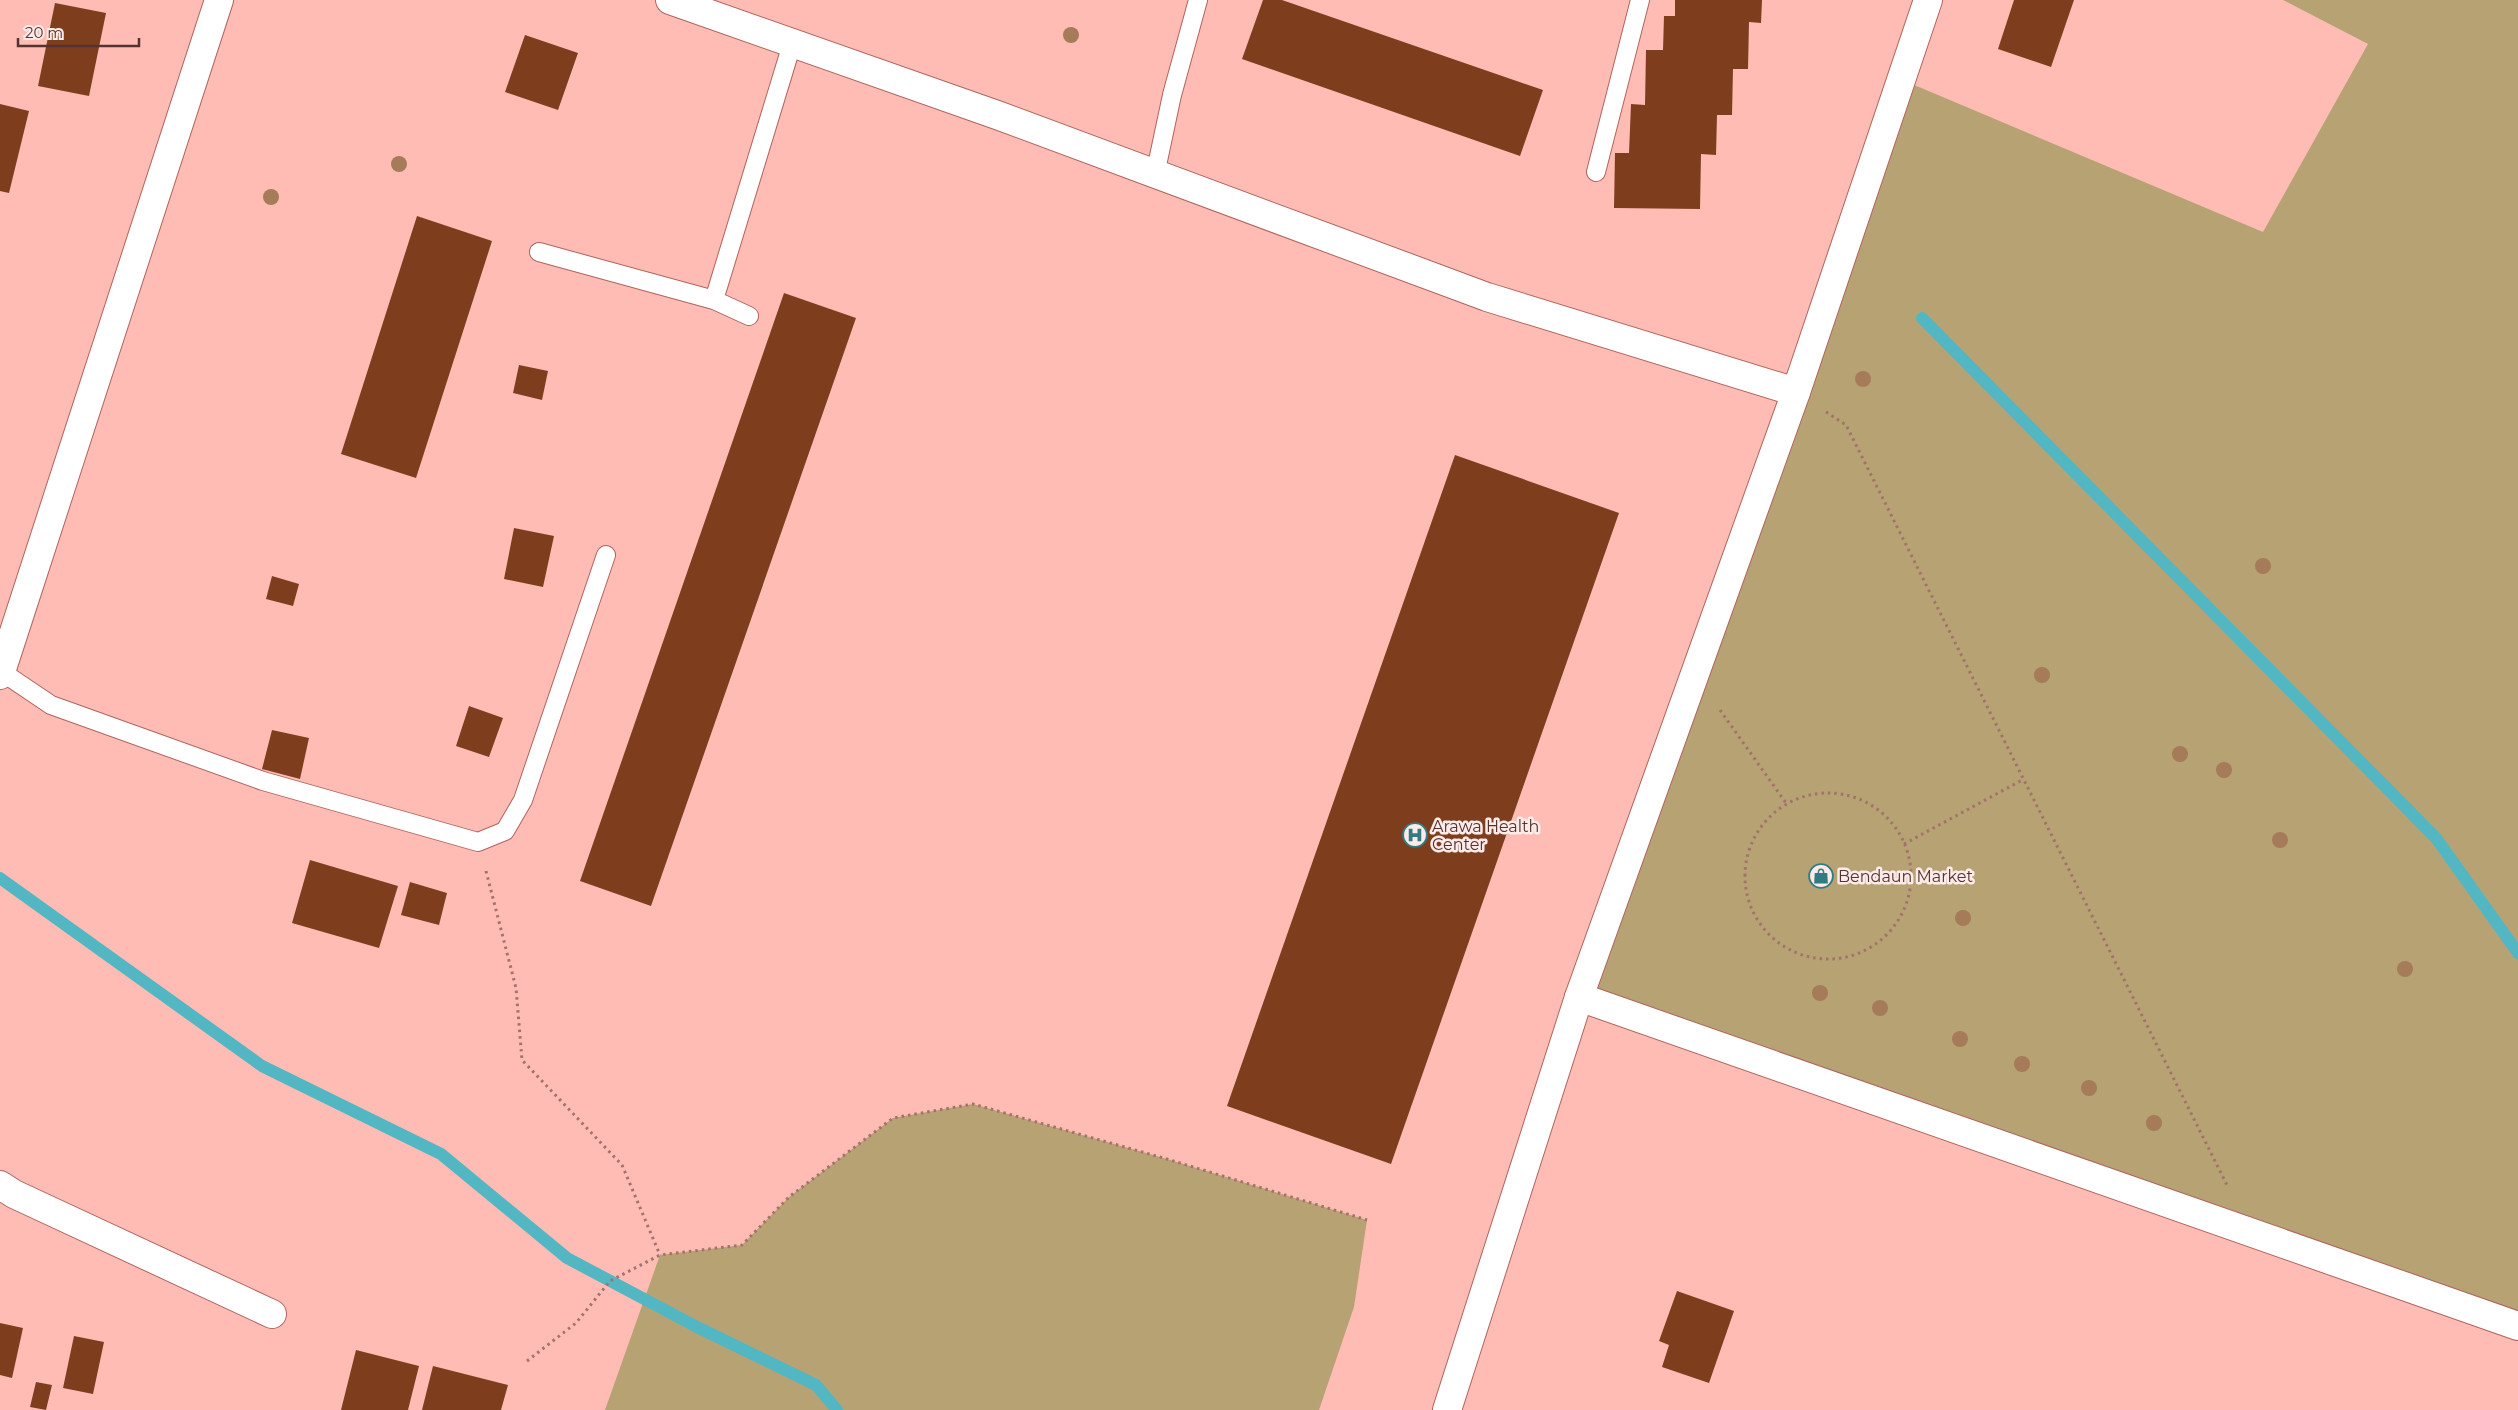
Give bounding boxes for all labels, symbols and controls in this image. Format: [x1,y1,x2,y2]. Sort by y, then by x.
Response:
scale bar [18,15,139,47]
text: 20 m [25,23,63,42]
place label: Arawa Health Center [1432,817,1539,854]
hospital icon: Arawa Health Center [1402,822,1428,848]
shop icon: Bendaun Market [1808,863,1834,889]
place label: Bendaun Market [1838,867,1973,886]

